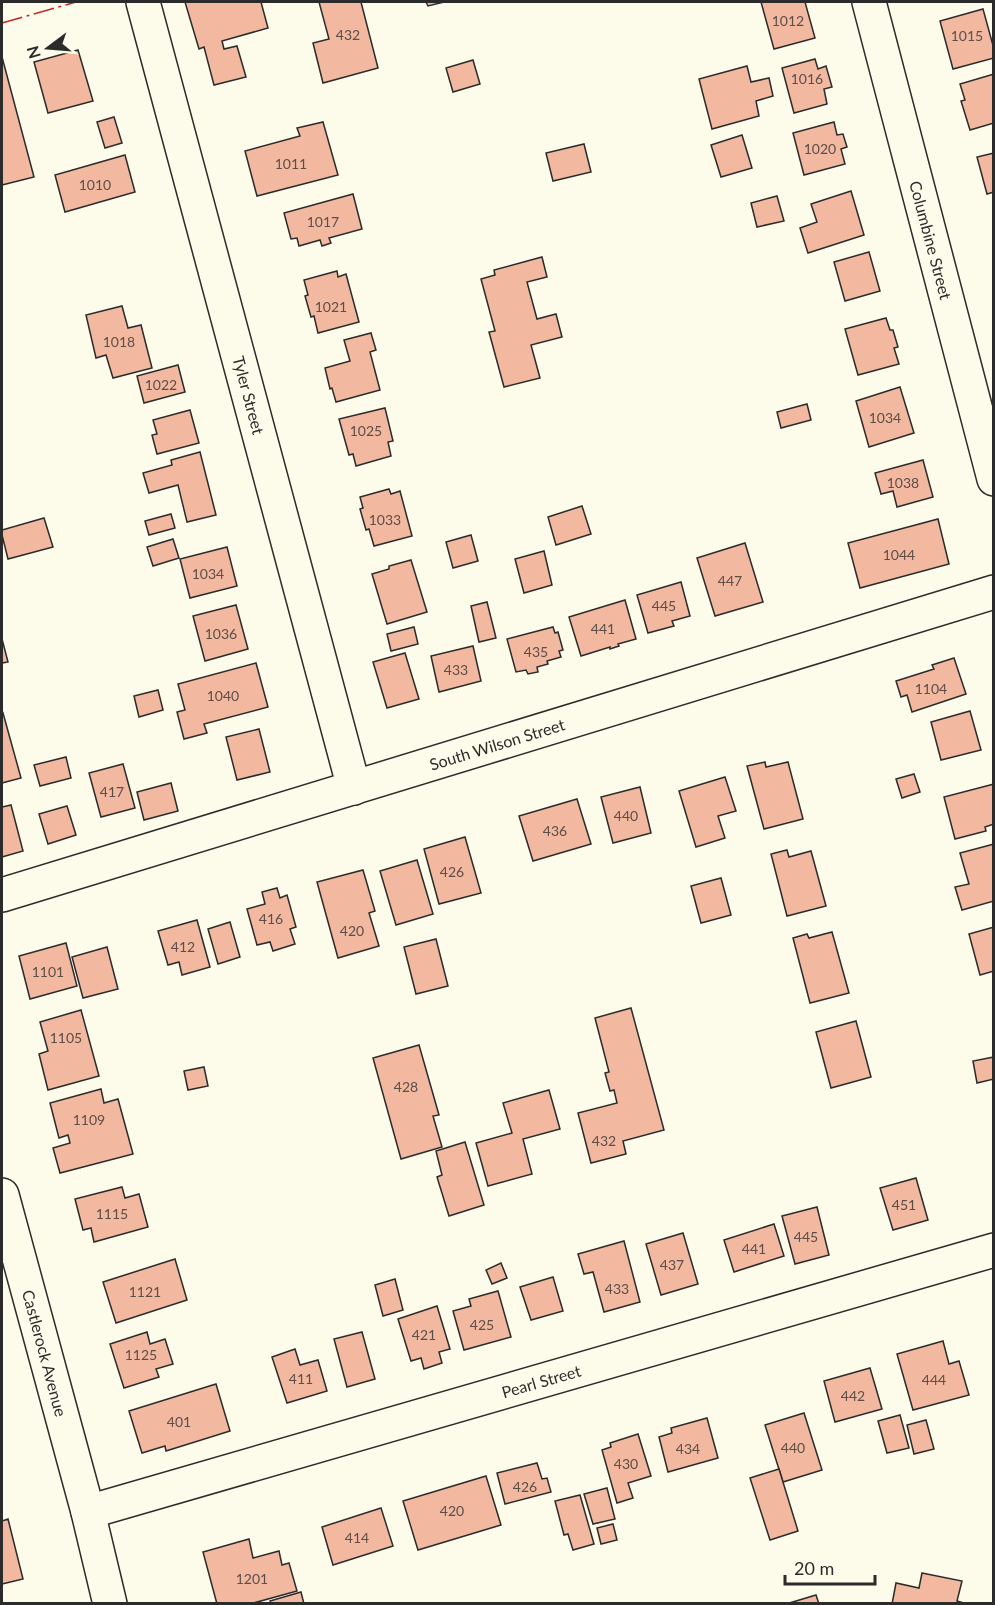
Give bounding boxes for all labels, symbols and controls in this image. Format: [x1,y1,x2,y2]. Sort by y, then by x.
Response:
house number: 1012 [772,12,804,29]
north arrow [18,18,78,78]
house number: 432 [336,26,360,43]
house number: 1015 [951,27,983,44]
text: N [22,44,44,61]
house number: 1016 [791,70,823,87]
house number: 1020 [804,140,836,157]
house number: 1011 [275,155,307,172]
house number: 1010 [79,176,111,193]
street label: Columbine Street [906,179,956,302]
house number: 1017 [307,213,339,230]
house number: 1021 [315,298,347,315]
house number: 1018 [103,333,135,350]
street label: Tyler Street [229,354,269,436]
house number: 1022 [145,376,177,393]
house number: 1034 [869,409,901,426]
house number: 1025 [350,422,382,439]
house number: 1038 [887,474,919,491]
house number: 1033 [369,511,401,528]
house number: 1044 [883,546,915,563]
house number: 1034 [192,565,224,582]
house number: 447 [718,572,742,589]
house number: 445 [652,597,676,614]
house number: 441 [591,620,615,637]
house number: 1036 [205,625,237,642]
house number: 435 [524,643,548,660]
house number: 433 [444,661,468,678]
house number: 1104 [915,680,947,697]
house number: 1040 [207,687,239,704]
street label: South Wilson Street [427,714,567,774]
house number: 417 [100,783,124,800]
house number: 440 [614,807,638,824]
house number: 436 [543,822,567,839]
house number: 426 [440,863,464,880]
house number: 416 [259,910,283,927]
house number: 420 [340,922,364,939]
house number: 412 [171,938,195,955]
house number: 1101 [32,963,64,980]
house number: 1105 [50,1029,82,1046]
house number: 428 [394,1078,418,1095]
house number: 1109 [73,1111,105,1128]
house number: 432 [592,1132,616,1149]
house number: 451 [892,1196,916,1213]
house number: 1115 [96,1205,128,1222]
house number: 445 [794,1228,818,1245]
house number: 441 [742,1240,766,1257]
house number: 437 [660,1256,684,1273]
house number: 433 [605,1280,629,1297]
house number: 1121 [129,1283,161,1300]
street label: Castlerock Avenue [19,1288,71,1418]
house number: 425 [470,1316,494,1333]
house number: 421 [412,1326,436,1343]
house number: 1125 [125,1346,157,1363]
street label: Pearl Street [499,1361,583,1401]
house number: 411 [289,1370,313,1387]
house number: 444 [922,1371,946,1388]
house number: 442 [841,1387,865,1404]
house number: 401 [167,1413,191,1430]
house number: 440 [781,1439,805,1456]
house number: 434 [676,1440,700,1457]
house number: 430 [614,1455,638,1472]
house number: 426 [513,1478,537,1495]
house number: 420 [440,1502,464,1519]
house number: 414 [345,1529,369,1546]
scale bar [785,1548,875,1586]
text: 20 m [794,1557,834,1579]
house number: 1201 [236,1570,268,1587]

